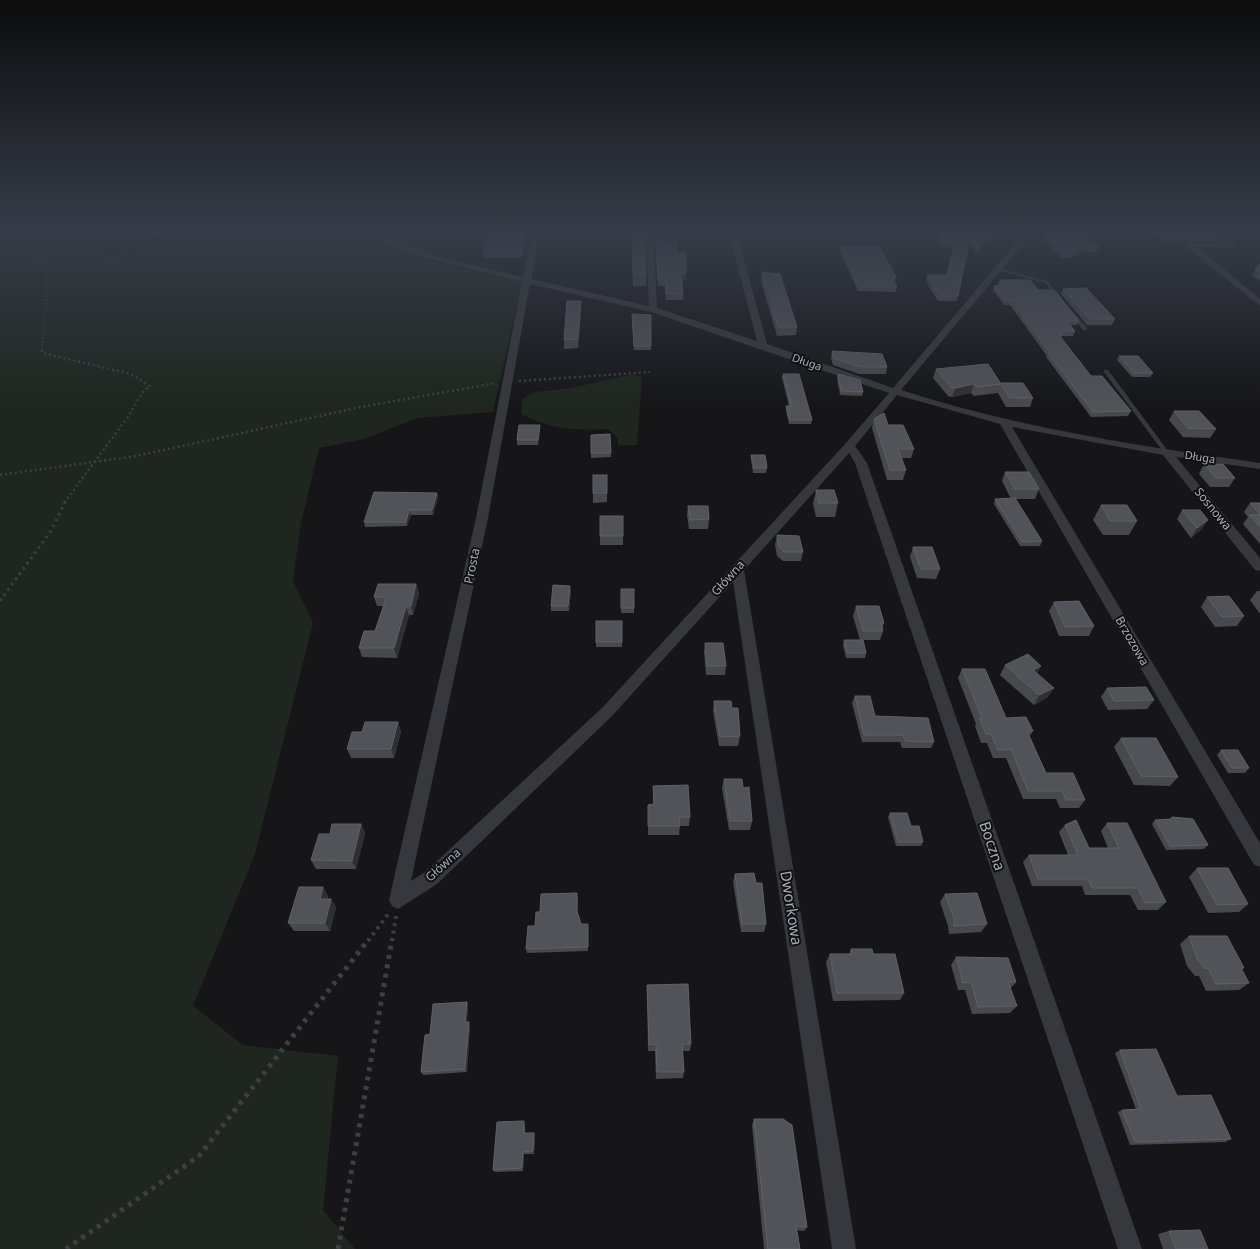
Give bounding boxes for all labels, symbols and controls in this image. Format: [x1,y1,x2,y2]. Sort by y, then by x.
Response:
street label: Długa [790,349,824,374]
street label: Długa [1184,447,1216,466]
street label: Sosnowa [1191,484,1236,534]
street label: Prosta [459,546,484,585]
street label: Główna [707,556,748,599]
street label: Brzozowa [1111,613,1153,669]
street label: Boczna [975,818,1011,873]
street label: Główna [421,844,464,885]
street label: Dworkowa [776,869,808,946]

